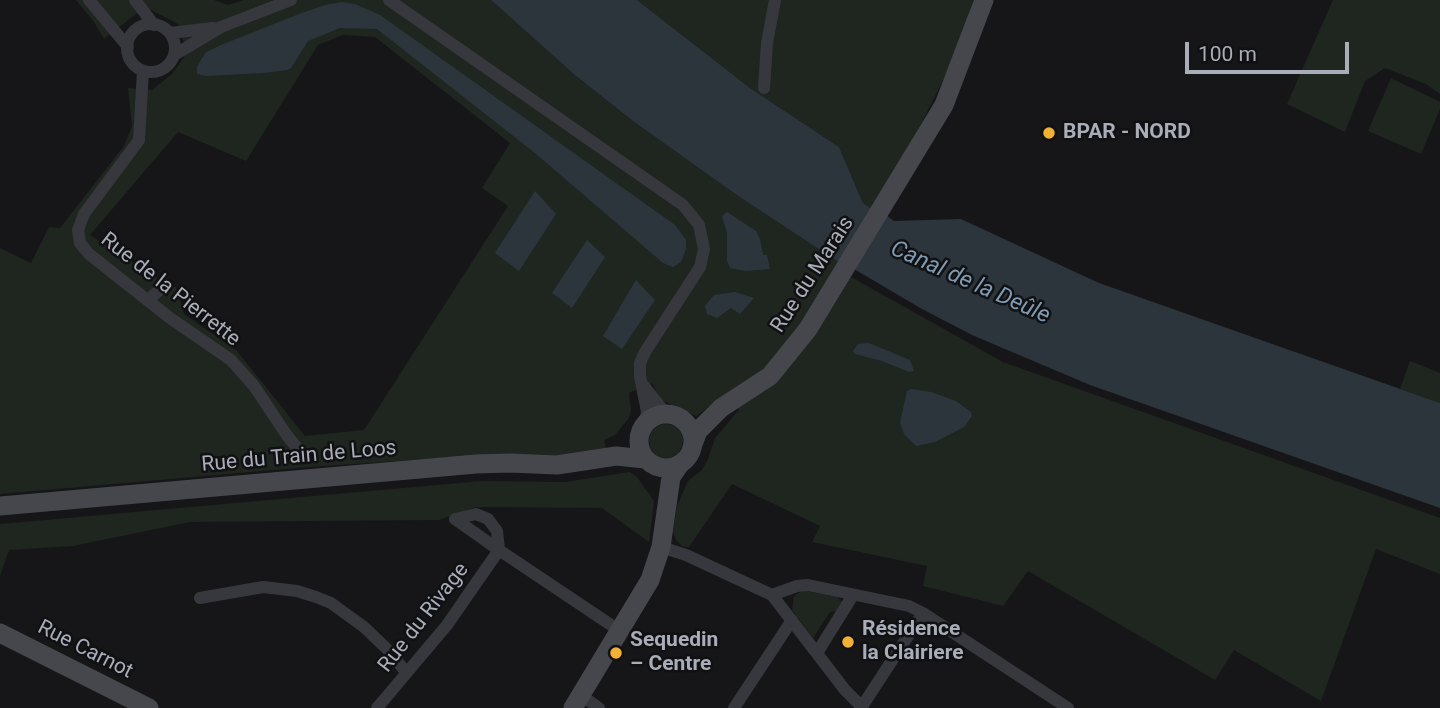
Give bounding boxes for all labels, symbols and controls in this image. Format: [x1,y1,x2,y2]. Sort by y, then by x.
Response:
scale bar [1188,28,1352,72]
text: 100 m [1198,42,1257,66]
place label: BPAR - NORD [1063,120,1191,146]
marker: BPAR - NORD [1041,125,1057,141]
street label: Rue du Marais [766,212,860,338]
street label: Rue de la Pierrette [95,228,245,352]
water label: Canal de la Deûle [886,236,1054,330]
street label: Rue du Train de Loos [200,436,398,478]
street label: Rue du Rivage [373,558,475,678]
street label: Rue Carnot [33,615,137,685]
place label: Résidence la Clairiere [862,617,964,667]
place label: Sequedin – Centre [630,628,718,678]
marker: Résidence la Clairiere [840,634,856,650]
marker: Sequedin – Centre [608,645,624,661]

